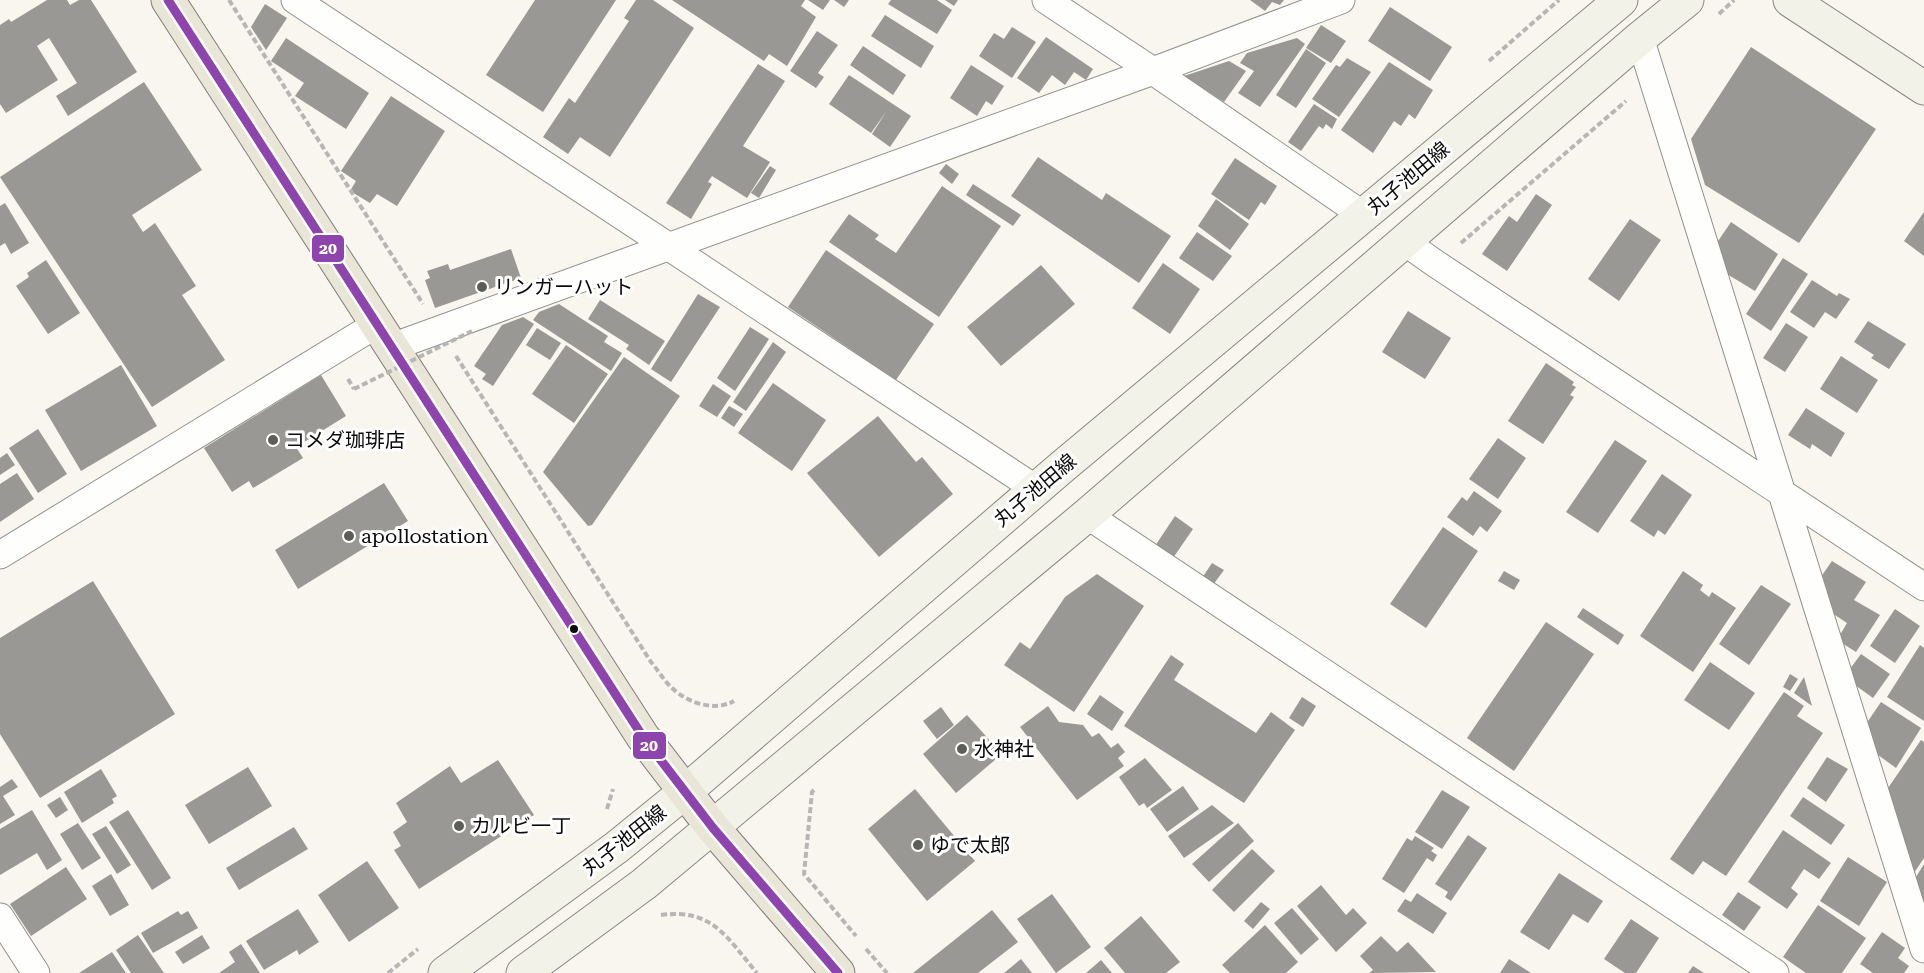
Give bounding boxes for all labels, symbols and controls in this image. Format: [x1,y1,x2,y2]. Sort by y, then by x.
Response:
street label: 丸子池田線 [1362,137,1454,219]
line badge: 20 [311,234,345,263]
text: 20 [319,239,337,258]
place label: リンガーハット [494,275,634,299]
marker: リンガーハット [475,280,489,294]
place label: コメダ珈琲店 [285,428,405,452]
marker: コメダ珈琲店 [266,433,280,447]
street label: 丸子池田線 [989,449,1081,531]
place label: apollostation [361,524,488,548]
marker: apollostation [342,529,356,543]
unlabelled marker [568,623,580,635]
line badge: 20 [632,731,667,760]
text: 20 [640,736,658,755]
place label: 水神社 [974,737,1034,761]
marker: 水神社 [955,742,969,756]
street label: 丸子池田線 [577,800,671,880]
place label: カルビ一丁 [471,814,571,838]
marker: カルビ一丁 [452,819,466,833]
place label: ゆで太郎 [930,833,1010,857]
marker: ゆで太郎 [911,838,925,852]

